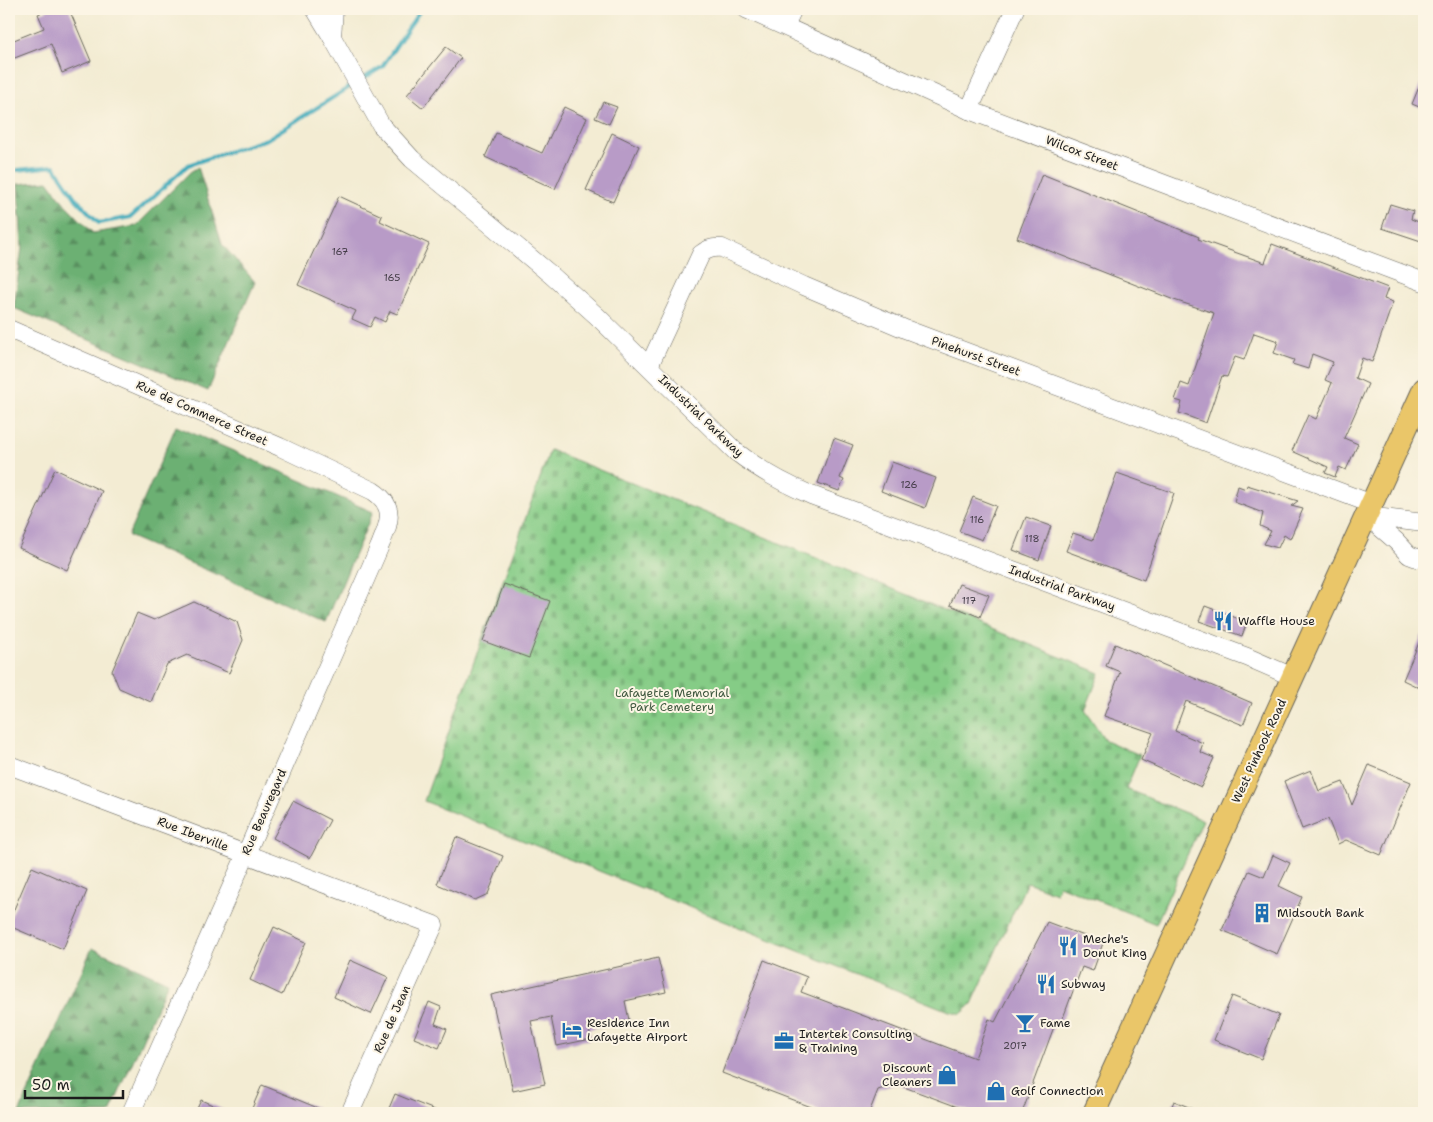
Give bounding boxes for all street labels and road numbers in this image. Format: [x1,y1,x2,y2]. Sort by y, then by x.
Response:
street label: Wilcox Street [1043,132,1121,174]
street label: Pinehurst Street [929,332,1023,380]
street label: Industrial Parkway [655,371,747,461]
street label: Rue de Commerce Street [134,377,270,449]
street label: Industrial Parkway [1007,561,1118,615]
street label: West Pinhook Road [1228,696,1290,806]
street label: Rue Beauregard [238,766,290,858]
street label: Rue Iberville [155,813,231,855]
street label: Rue de Jean [370,983,414,1055]

